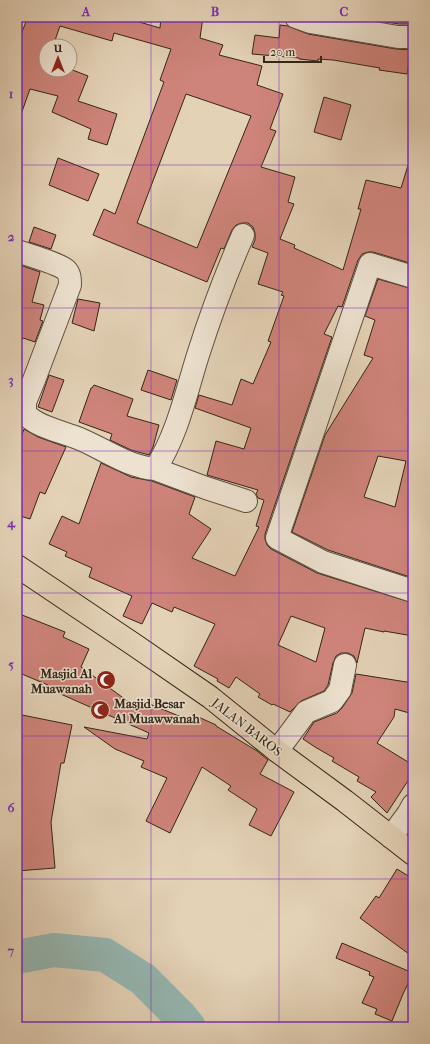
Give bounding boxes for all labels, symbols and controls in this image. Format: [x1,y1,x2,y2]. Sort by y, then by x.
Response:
text: A [81,4,91,19]
text: B [211,4,220,19]
text: C [340,4,349,19]
north arrow [38,38,78,78]
scale bar [264,38,321,64]
text: U [53,42,63,55]
text: 20 m [270,45,295,59]
text: 1 [9,86,14,101]
text: 2 [8,229,15,244]
text: 3 [8,372,14,388]
text: 4 [6,515,16,531]
text: 5 [8,657,14,672]
place label: Masjid Al Muawanah [30,666,93,696]
mosque icon: Masjid Al Muawanah [95,669,117,691]
street label: JALAN BAROS [208,694,285,759]
place label: Masjid Besar Al Muawwanah [113,696,200,726]
mosque icon: Masjid Besar Al Muawwanah [89,699,111,721]
text: 6 [7,800,15,815]
text: 7 [7,943,15,958]

